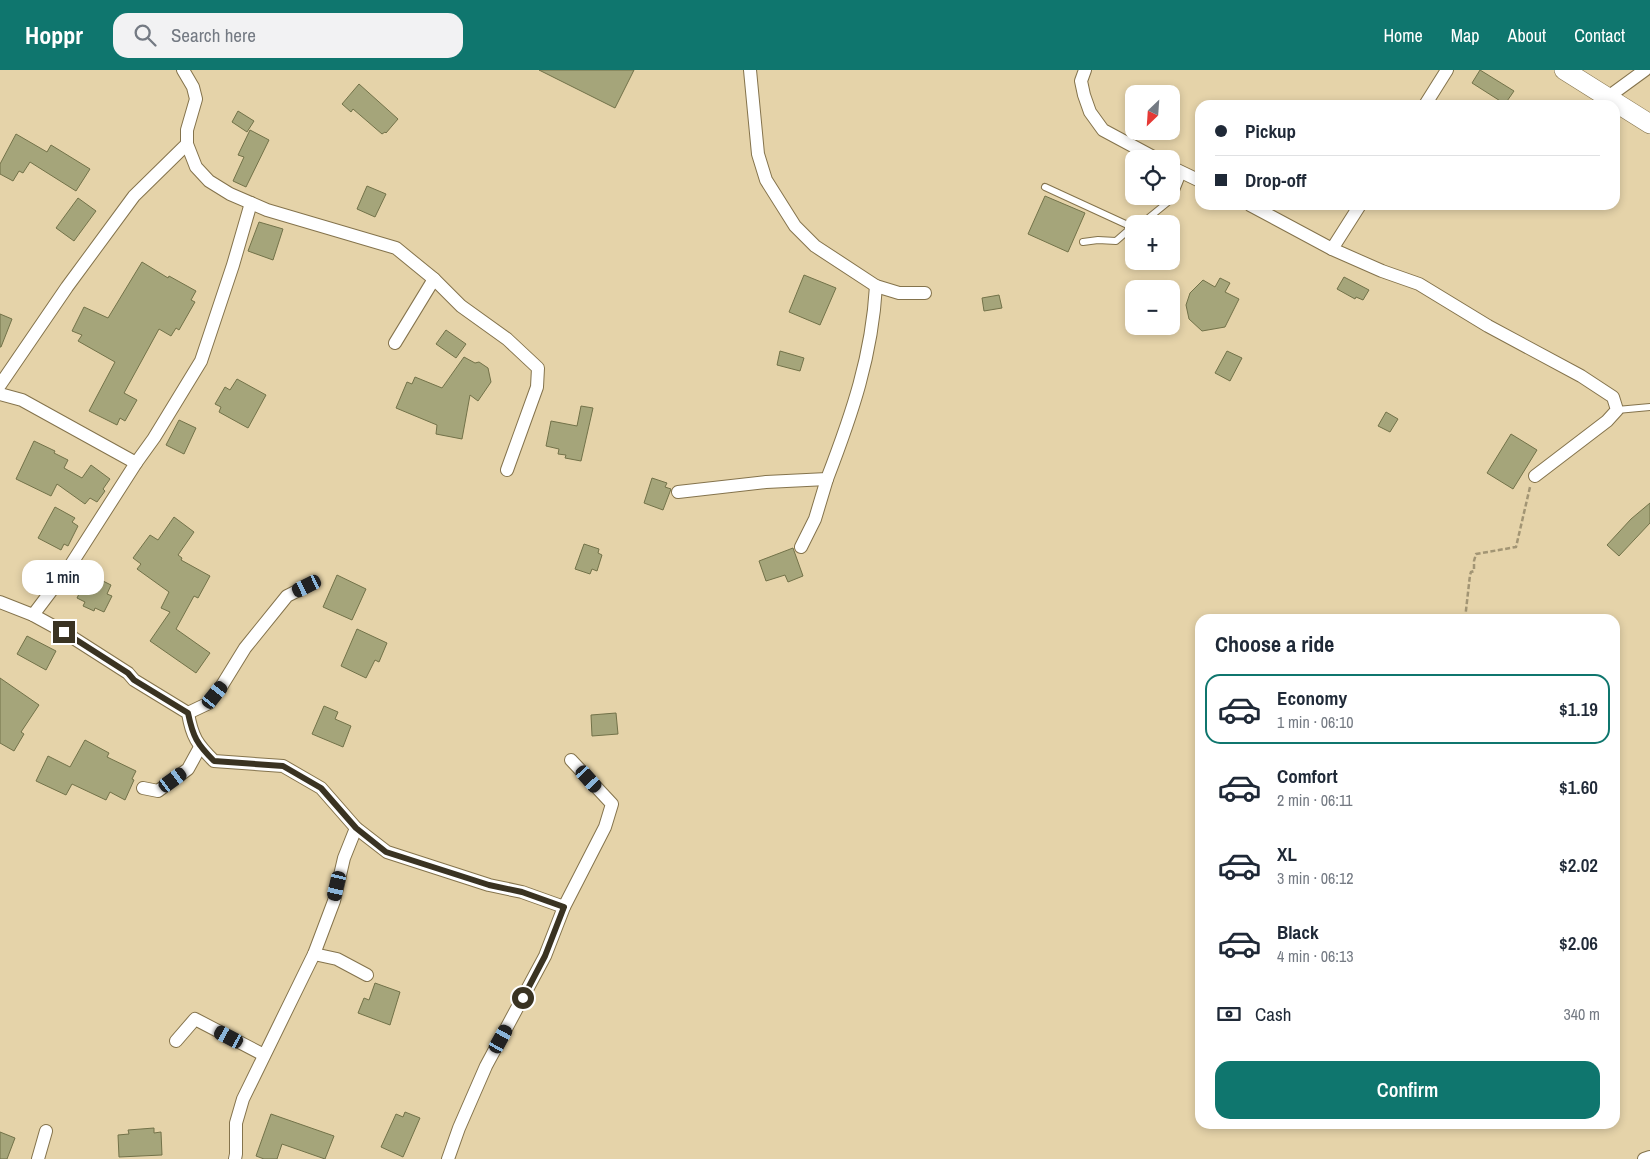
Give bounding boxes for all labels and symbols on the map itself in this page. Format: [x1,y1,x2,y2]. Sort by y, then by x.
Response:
north arrow [1125,85,1180,140]
callout: 1 min [23,560,105,594]
car [290,573,323,599]
route end [53,621,75,643]
car [199,679,230,711]
car [573,763,604,795]
car [156,765,189,795]
car [326,870,347,902]
route start [512,987,534,1009]
car [487,1022,514,1056]
car [212,1023,245,1051]

